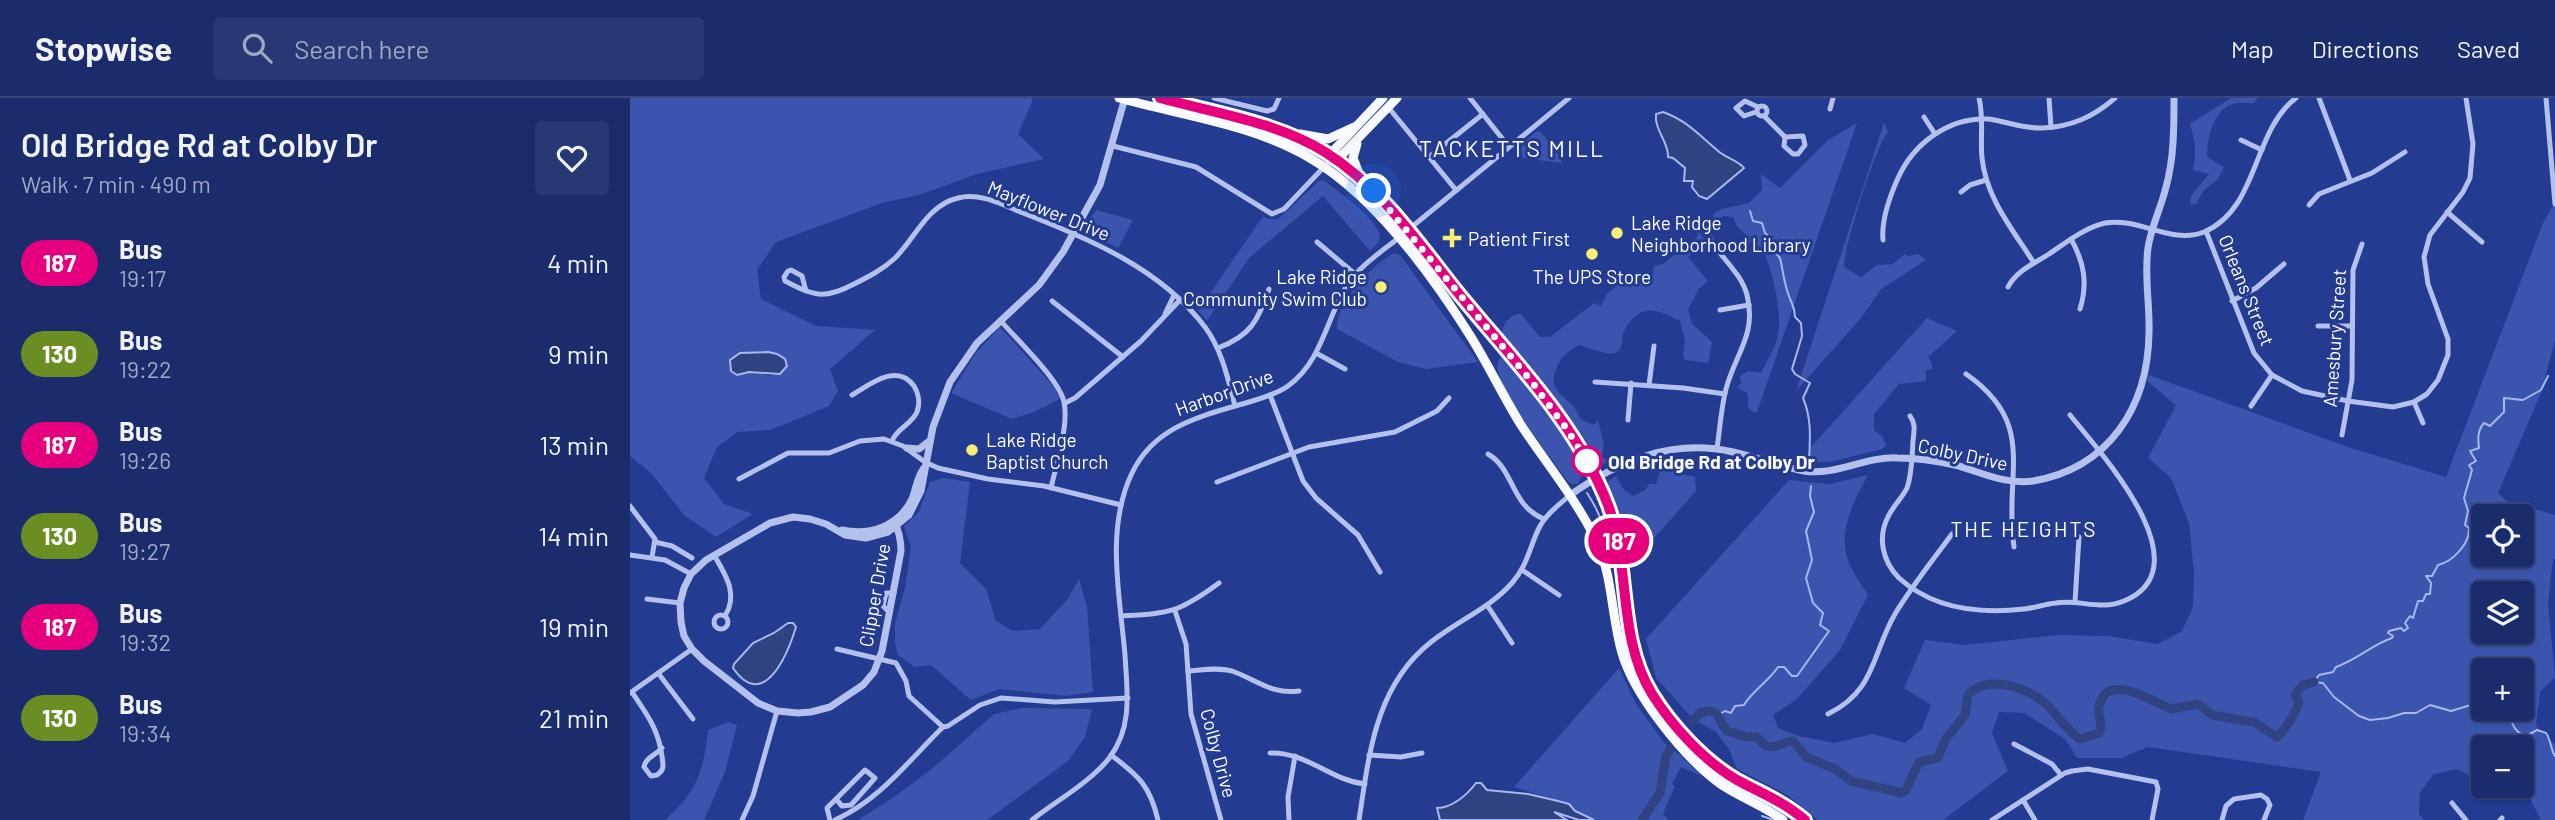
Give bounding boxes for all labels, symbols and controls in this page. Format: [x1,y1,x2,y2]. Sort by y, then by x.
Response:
search box [214,17,704,80]
text: Stopwise [35,28,172,68]
icon: search [238,29,276,67]
text: Search here [294,33,429,64]
text: Map [2231,34,2274,63]
text: Directions [2312,34,2419,63]
text: Saved [2457,34,2520,63]
button: heart [535,121,609,195]
text: Old Bridge Rd at Colby Dr [21,124,378,164]
district label: TACKETTS MILL [1419,134,1605,162]
text: Walk · 7 min · 490 m [21,170,211,198]
your location [1356,173,1391,208]
street label: Mayflower Drive [985,175,1113,245]
place label: Lake Ridge Neighborhood Library [1631,211,1811,256]
marker: Lake Ridge Neighborhood Library [1609,225,1625,241]
place label: Patient First [1468,227,1570,250]
marker: Patient First [1442,228,1462,248]
street label: Orleans Street [2214,231,2280,349]
text: Bus [119,233,162,264]
marker: The UPS Store [1584,246,1600,262]
text: 4 min [547,247,609,278]
text: 187 [43,248,76,277]
text: 19:17 [119,264,166,292]
place label: Lake Ridge Community Swim Club [1183,265,1367,310]
place label: The UPS Store [1533,265,1651,288]
street label: Amesbury Street [2318,268,2350,408]
marker: Lake Ridge Community Swim Club [1373,279,1389,295]
text: Bus [119,324,162,355]
text: 9 min [548,338,609,369]
text: 130 [42,339,77,368]
text: 19:22 [119,355,172,383]
street label: Harbor Drive [1172,364,1276,420]
text: Bus [119,415,162,446]
place label: Lake Ridge Baptist Church [986,428,1109,473]
text: 13 min [539,429,609,460]
text: 187 [43,430,76,459]
street label: Colby Drive [1916,433,2010,475]
marker: Lake Ridge Baptist Church [964,442,980,458]
text: 19:26 [119,446,171,474]
marker: Old Bridge Rd at Colby Dr [1572,446,1602,476]
place label: Old Bridge Rd at Colby Dr [1608,450,1816,473]
map controls [2471,504,2534,798]
button: locate [2471,504,2534,567]
text: Bus [119,506,162,537]
district label: THE HEIGHTS [1950,516,2098,541]
line badge: 187 [1579,518,1659,564]
text: 14 min [538,520,609,551]
text: 130 [42,521,77,550]
text: 187 [1602,526,1636,555]
text: 19:27 [119,537,170,565]
street label: Clipper Drive [854,541,894,649]
button: layers [2471,581,2534,644]
text: Bus [119,597,162,628]
text: 19 min [539,611,609,642]
text: 187 [43,612,76,641]
text: 19:32 [119,628,171,656]
button: + [2471,658,2534,721]
text: Bus [119,688,162,719]
text: 21 min [539,702,609,733]
text: 130 [42,703,77,732]
street label: Colby Drive [1196,706,1242,800]
text: 19:34 [119,719,171,747]
button: − [2471,735,2534,798]

